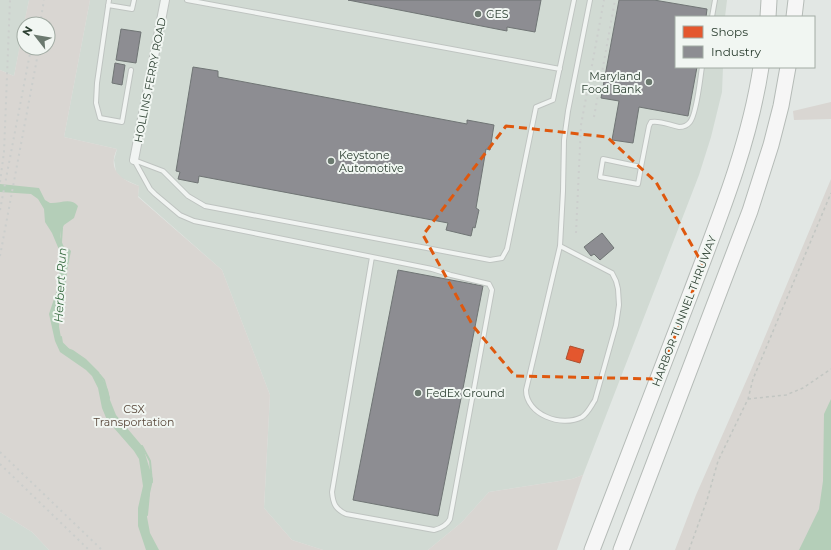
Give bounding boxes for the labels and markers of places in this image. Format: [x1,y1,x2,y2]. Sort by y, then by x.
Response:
place label: GES [486,7,509,21]
marker: GES [473,9,483,19]
place label: Maryland Food Bank [581,69,641,96]
marker: Maryland Food Bank [644,77,654,87]
place label: Keystone Automotive [339,148,404,175]
marker: Keystone Automotive [326,156,336,166]
place label: FedEx Ground [426,386,505,400]
marker: FedEx Ground [413,388,423,398]

